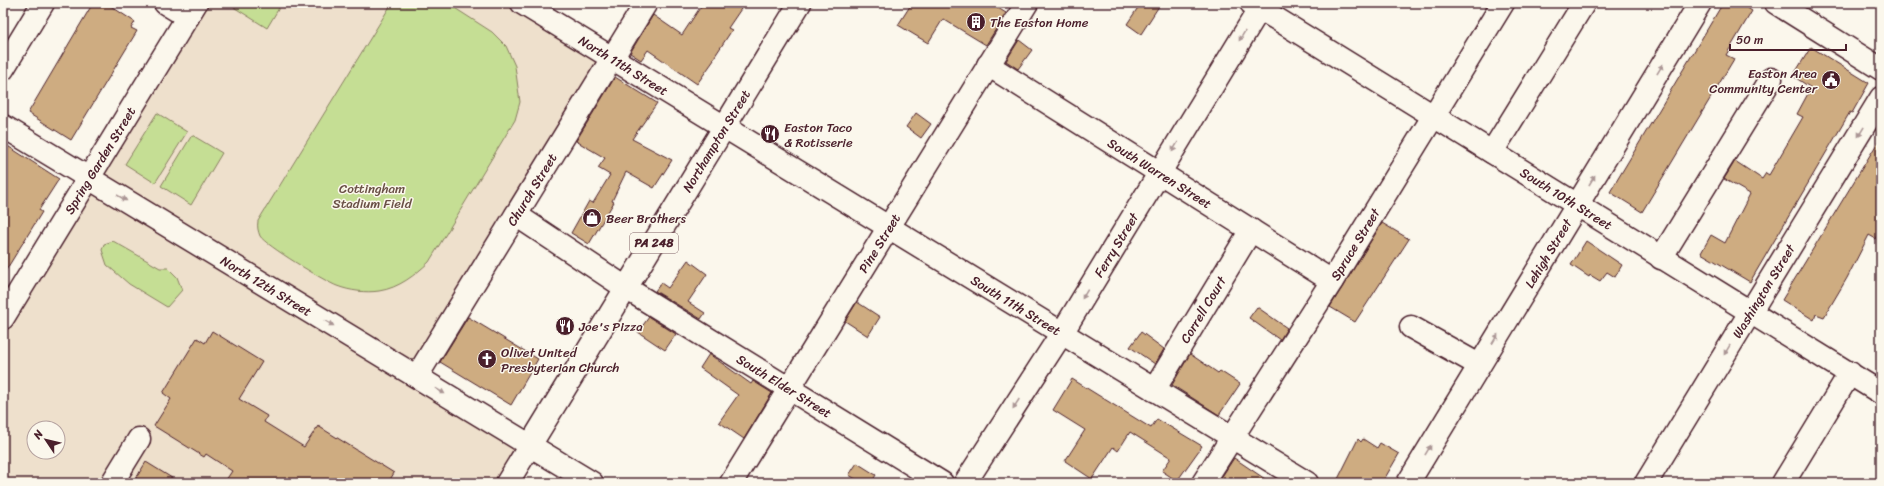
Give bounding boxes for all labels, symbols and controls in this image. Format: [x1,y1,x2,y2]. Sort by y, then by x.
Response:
building icon: The Easton Home [965,11,987,33]
place label: The Easton Home [990,11,1089,34]
scale bar [1730,26,1846,52]
street label: North 11th Street [574,29,673,102]
text: 50 m [1736,29,1763,51]
one-way arrow [1239,30,1246,42]
place label: Easton Area Community Center [1709,62,1818,100]
one-way arrow [1656,63,1663,75]
public building icon: Easton Area Community Center [1820,69,1842,91]
street label: Northampton Street [676,84,756,197]
street label: Spring Garden Street [58,102,142,219]
place label: Easton Taco & Rotisserie [784,116,853,154]
restaurant icon: Easton Taco & Rotisserie [759,123,781,145]
one-way arrow [1857,126,1864,138]
street label: South Warren Street [1103,131,1217,215]
one-way arrow [1171,141,1178,153]
street label: Church Street [500,148,563,230]
street label: South 10th Street [1516,161,1617,236]
one-way arrow [1588,175,1596,185]
park label: Cottingham Stadium Field [332,177,413,215]
one-way arrow [117,194,127,202]
street label: Spruce Street [1324,203,1386,285]
shop icon: Beer Brothers [581,207,603,229]
place label: Beer Brothers [606,207,686,230]
street label: Ferry Street [1087,207,1145,282]
street label: Pine Street [852,208,906,277]
street label: Lehigh Street [1518,213,1578,292]
road number: PA 248 [630,233,678,253]
street label: Washington Street [1726,239,1801,343]
street label: North 12th Street [216,249,317,323]
street label: South 11th Street [966,268,1066,342]
street label: Correll Court [1173,271,1232,348]
one-way arrow [1082,288,1089,300]
restaurant icon: Joe's Pizza [554,315,576,337]
place label: Joe's Pizza [578,315,643,338]
one-way arrow [323,320,335,327]
one-way arrow [1492,333,1499,345]
place label: Olivet United Presbyterian Church [501,341,619,379]
one-way arrow [1724,344,1731,356]
street label: South Elder Street [732,347,837,424]
church icon: Olivet United Presbyterian Church [476,348,498,370]
one-way arrow [434,387,446,394]
one-way arrow [1012,399,1020,409]
north arrow [26,420,66,460]
text: N [28,426,48,444]
one-way arrow [1424,445,1432,455]

